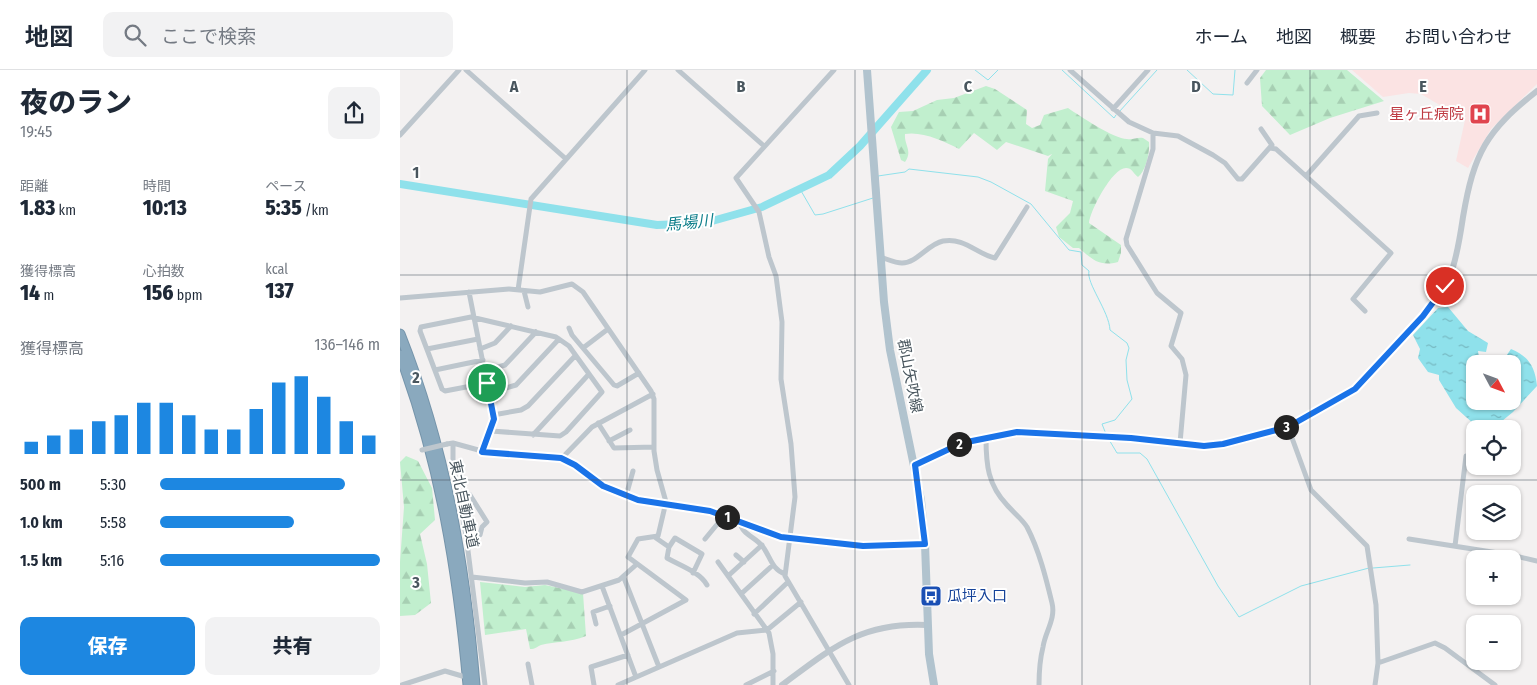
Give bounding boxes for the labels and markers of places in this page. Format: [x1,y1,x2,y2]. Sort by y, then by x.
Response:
hospital icon: 星ヶ丘病院 [1468,102,1492,126]
place label: 星ヶ丘病院 [1389,105,1464,123]
pin [1424,265,1466,307]
pin [466,362,508,404]
pin: 3 [1274,414,1298,440]
pin: 2 [946,432,972,456]
pin: 1 [714,504,740,530]
bus stop icon: 瓜坪入口 [919,584,943,608]
place label: 瓜坪入口 [947,587,1007,605]

